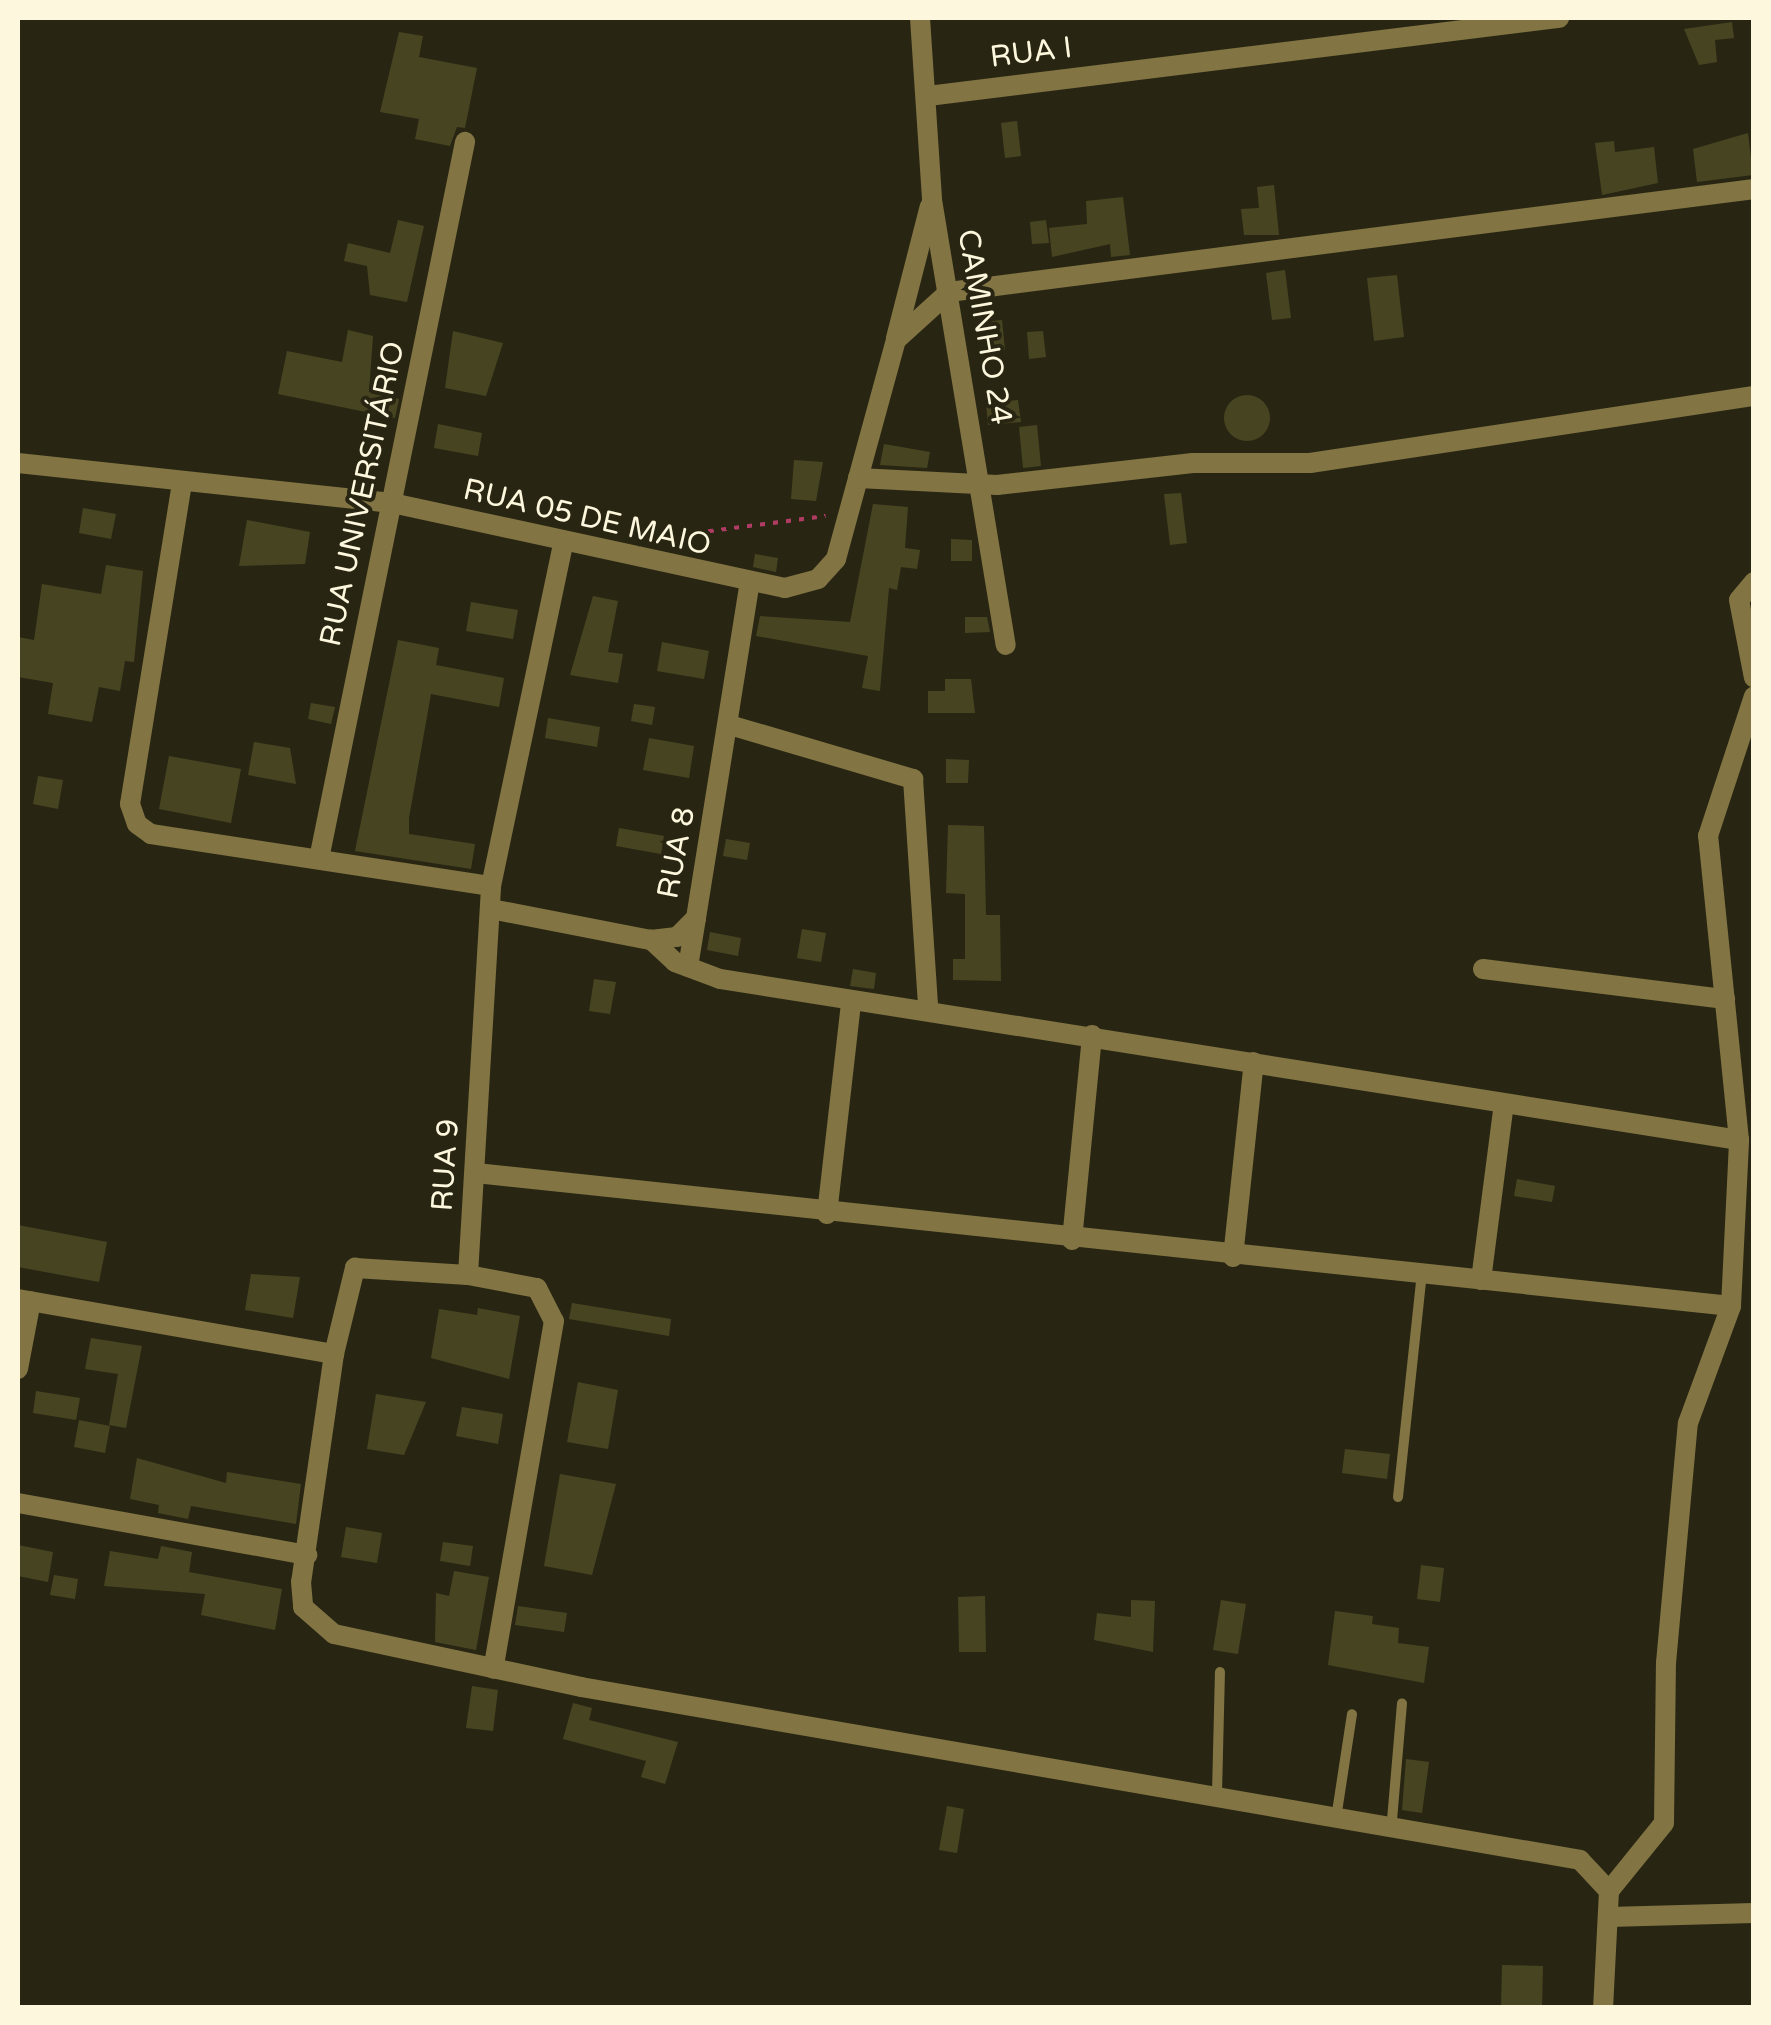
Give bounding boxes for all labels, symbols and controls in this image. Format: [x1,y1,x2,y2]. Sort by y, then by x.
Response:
street label: RUA I [988,30,1074,76]
street label: CAMINHO 24 [949,227,1019,427]
street label: RUA UNIVERSITÁRIO [313,338,413,650]
street label: RUA 05 DE MAIO [460,472,714,564]
street label: RUA 8 [651,804,703,902]
street label: RUA 9 [425,1118,467,1212]

